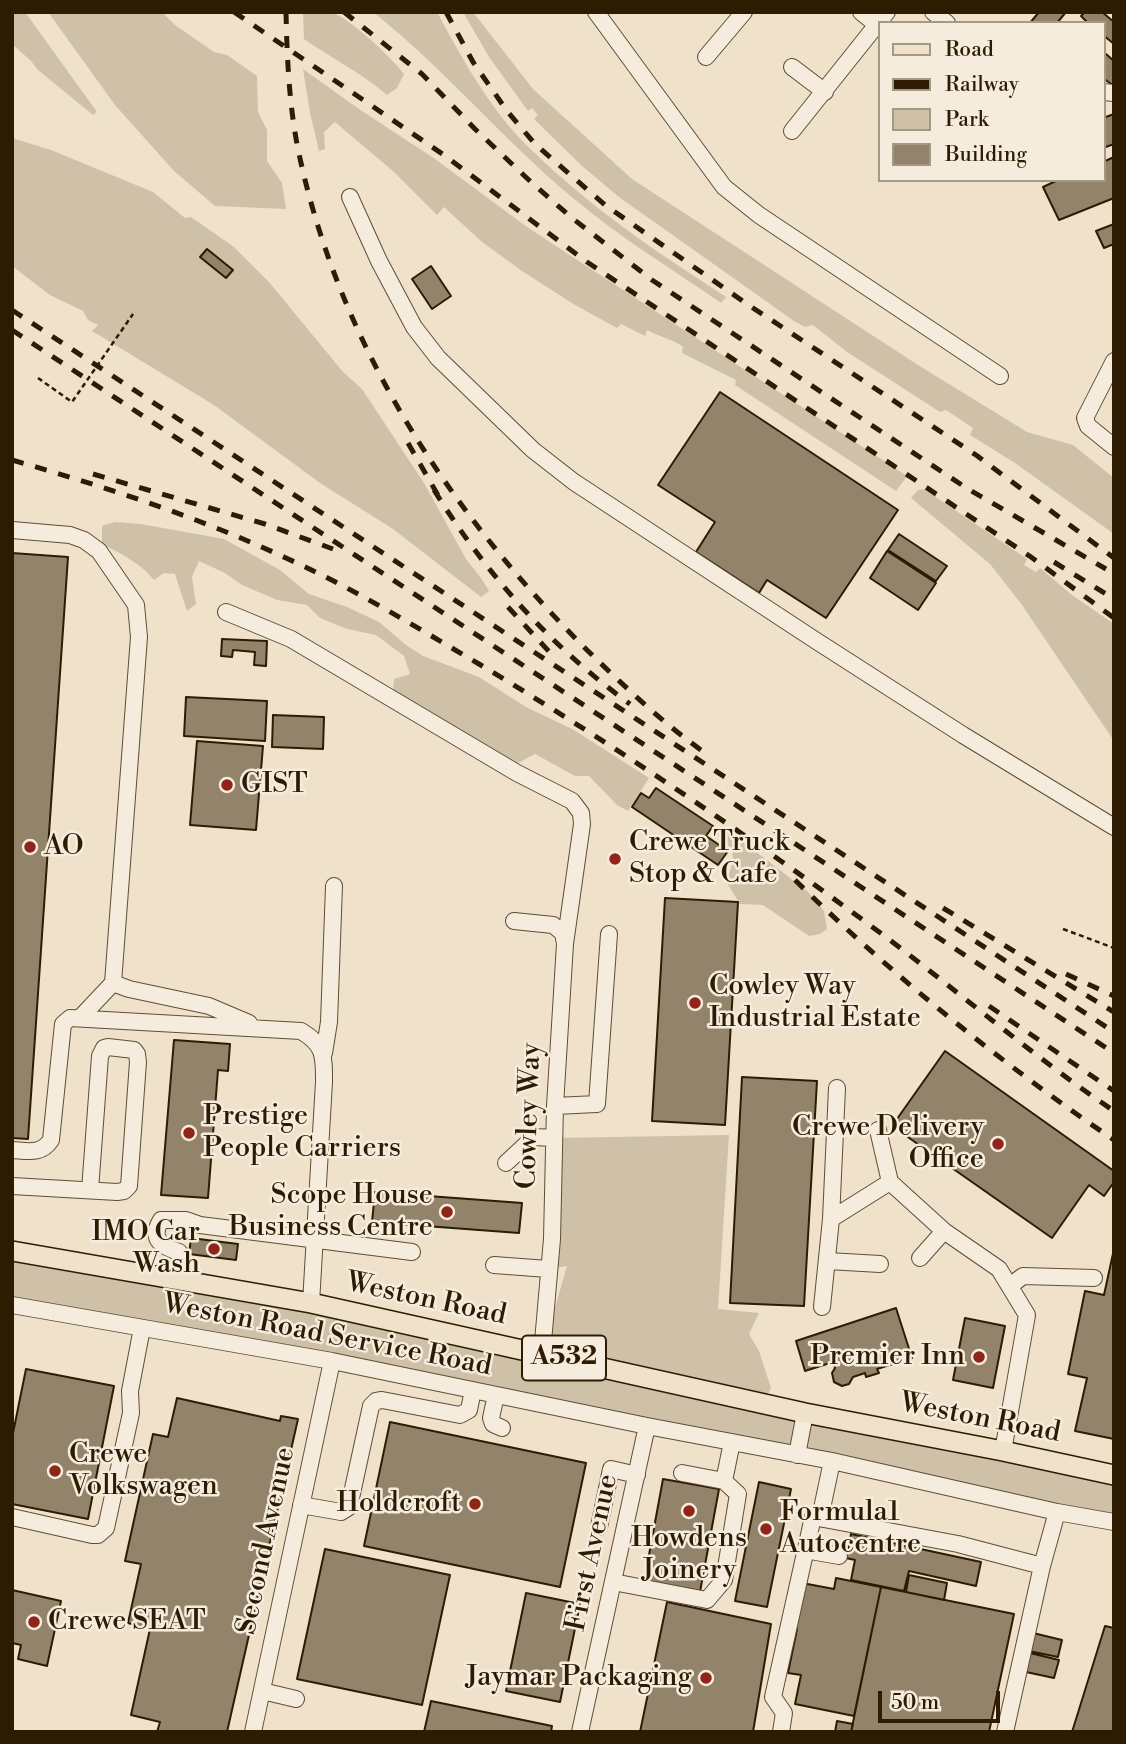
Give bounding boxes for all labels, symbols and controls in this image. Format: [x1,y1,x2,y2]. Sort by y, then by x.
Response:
legend [878,21,1105,182]
text: Road [945,37,994,63]
text: Railway [945,72,1019,98]
text: Park [945,107,989,133]
text: Building [945,142,1027,168]
place label: GIST [241,768,308,802]
marker: GIST [219,777,235,793]
place label: Crewe Truck Stop & Cafe [629,826,789,892]
place label: AO [44,830,84,864]
marker: AO [22,839,38,855]
marker: Crewe Truck Stop & Cafe [607,851,623,867]
place label: Cowley Way Industrial Estate [709,970,921,1036]
marker: Cowley Way Industrial Estate [687,995,703,1011]
street label: Cowley Way [511,1042,549,1190]
place label: Prestige People Carriers [203,1100,401,1166]
place label: Crewe Delivery Office [792,1111,984,1177]
marker: Prestige People Carriers [181,1125,197,1141]
marker: Crewe Delivery Office [990,1136,1006,1152]
place label: Scope House Business Centre [229,1179,433,1245]
marker: Scope House Business Centre [439,1204,455,1220]
place label: IMO Car Wash [91,1216,200,1282]
marker: IMO Car Wash [206,1241,222,1257]
street label: Weston Road [343,1267,509,1333]
street label: Weston Road Service Road [160,1288,494,1384]
road number: A532 [522,1336,606,1380]
place label: Premier Inn [810,1340,965,1374]
marker: Premier Inn [971,1349,987,1365]
street label: Weston Road [897,1387,1063,1451]
place label: Crewe Volkswagen [69,1438,218,1504]
street label: Second Avenue [231,1444,303,1638]
marker: Crewe Volkswagen [47,1463,63,1479]
street label: First Avenue [560,1471,626,1635]
place label: Holdcroft [336,1487,461,1521]
marker: Holdcroft [467,1496,483,1512]
place label: Formula1 Autocentre [780,1496,921,1562]
marker: Howdens Joinery [681,1503,697,1519]
marker: Formula1 Autocentre [758,1521,774,1537]
place label: Howdens Joinery [631,1522,747,1588]
place label: Crewe SEAT [48,1605,206,1639]
marker: Crewe SEAT [26,1614,42,1630]
place label: Jaymar Packaging [465,1661,692,1695]
marker: Jaymar Packaging [698,1670,714,1686]
scale bar [881,1678,1004,1722]
text: 50 m [891,1690,939,1716]

